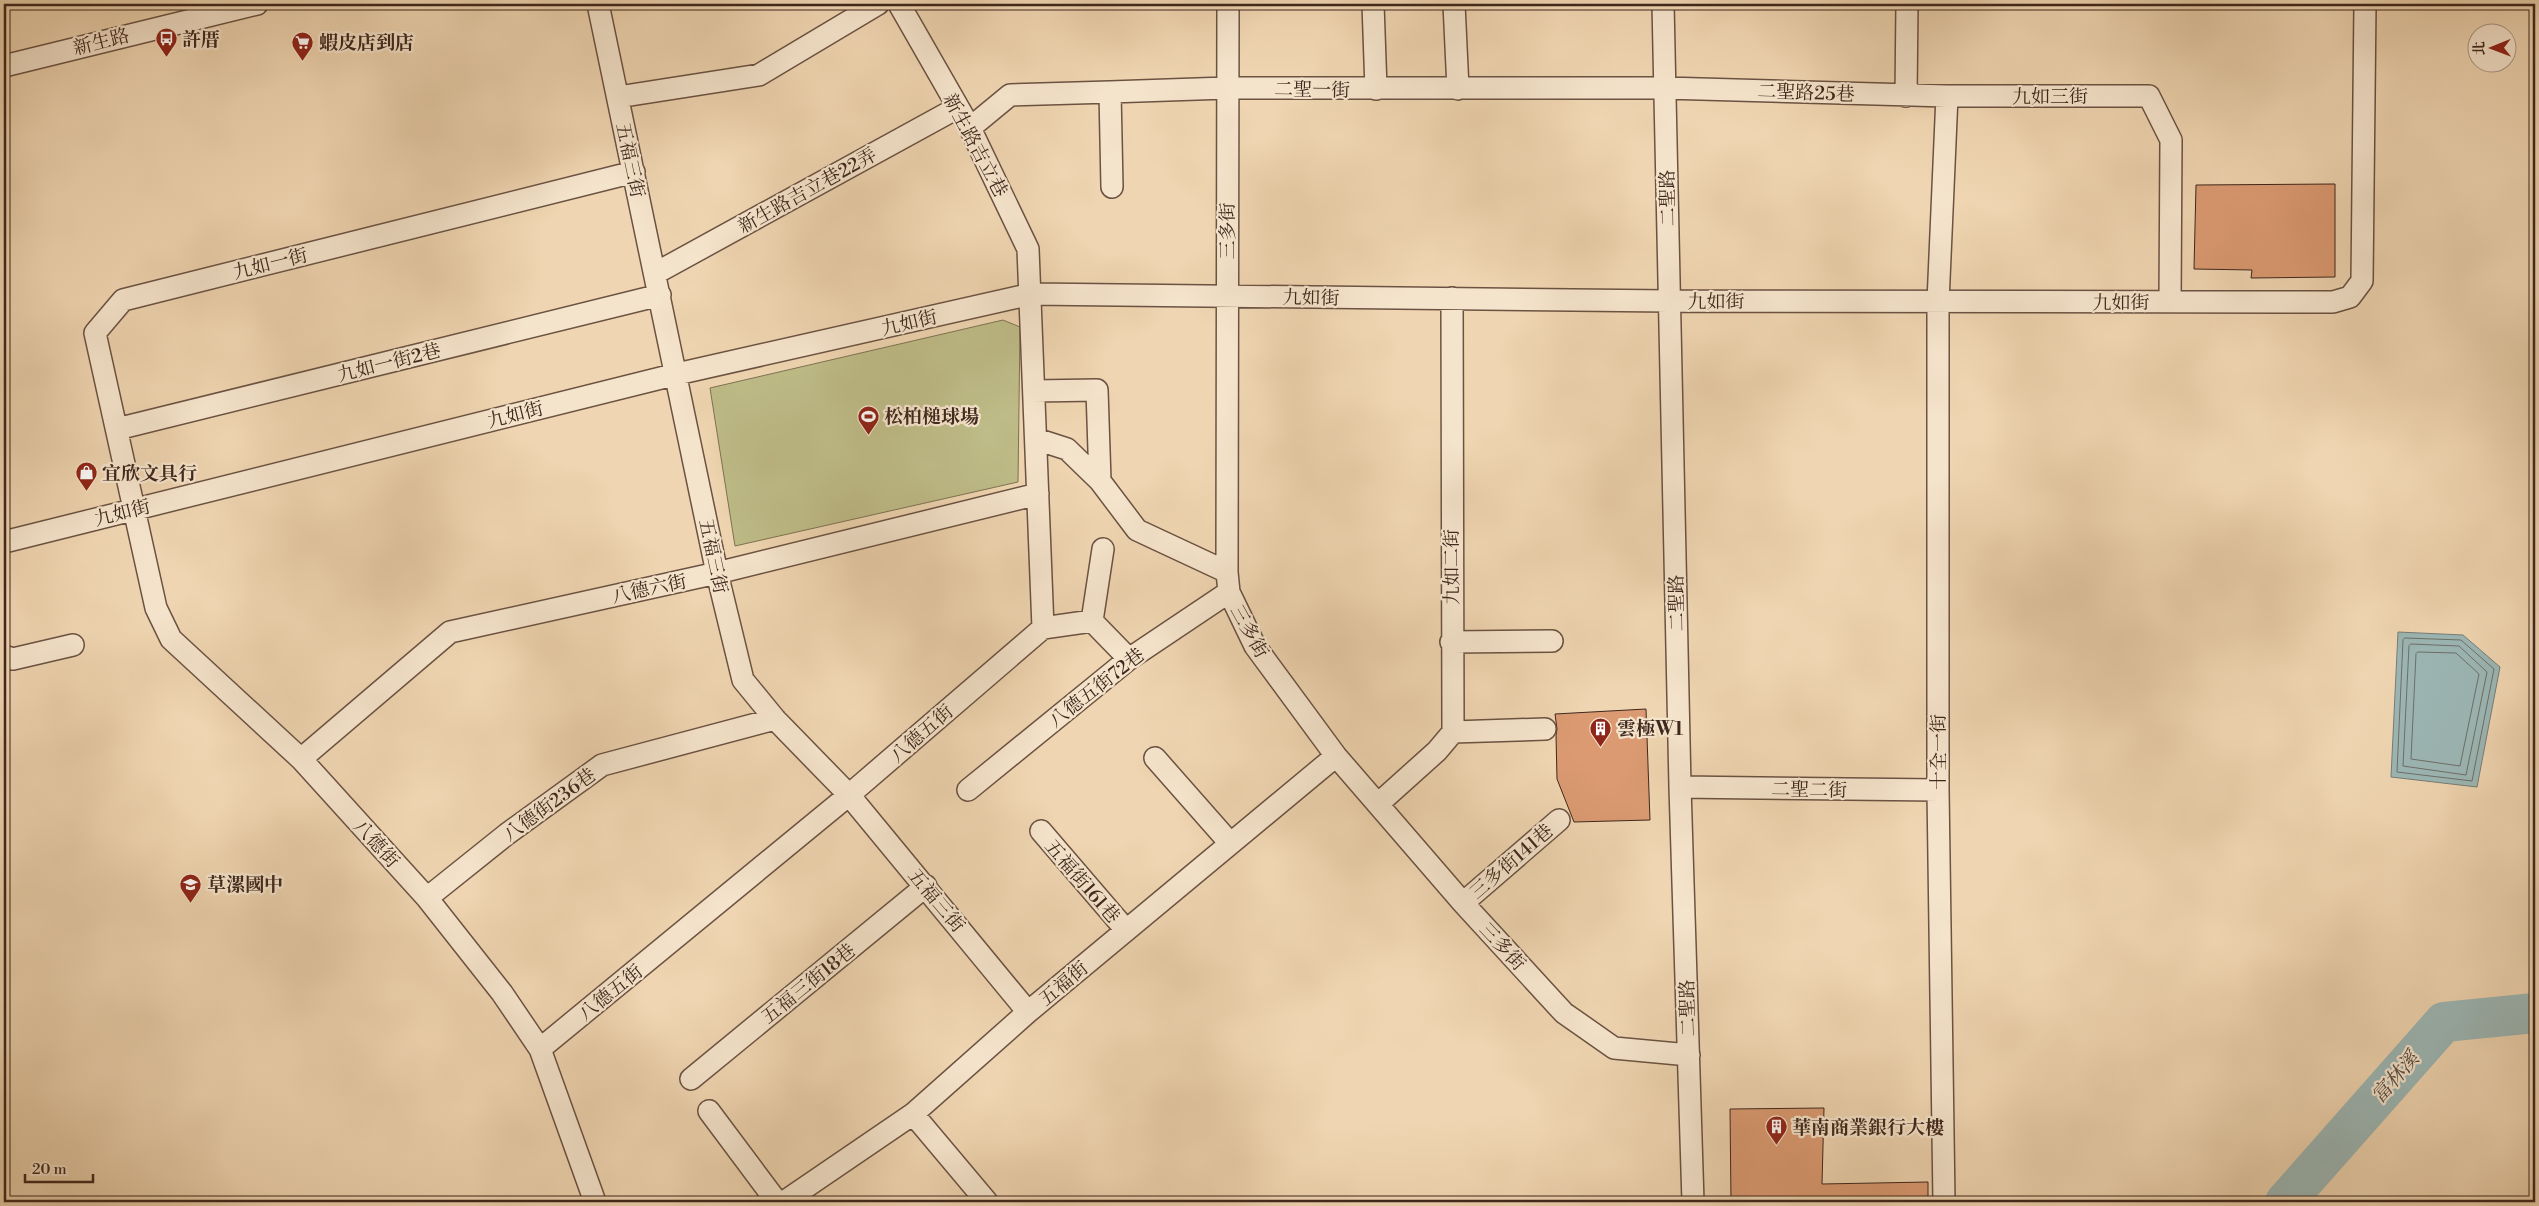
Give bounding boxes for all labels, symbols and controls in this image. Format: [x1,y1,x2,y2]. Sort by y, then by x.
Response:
north arrow [2466,22,2516,72]
street label: 新生路 [71,23,132,61]
bus stop icon: 許厝 [154,27,178,58]
place label: 許厝 [182,28,220,52]
supermarket icon: 蝦皮店到店 [291,30,315,61]
place label: 蝦皮店到店 [319,31,414,55]
text: 北 [2471,41,2489,55]
street label: 二聖一街 [1274,77,1350,103]
street label: 二聖路25巷 [1757,79,1855,107]
street label: 九如三街 [2012,85,2088,109]
street label: 新生路吉立巷 [938,90,1012,201]
street label: 五福三街 [610,121,650,200]
street label: 新生路吉立巷22弄 [734,143,881,239]
street label: 二聖路 [1656,169,1680,227]
street label: 三多街 [1216,202,1240,260]
street label: 九如一街 [230,243,310,285]
street label: 九如街 [1282,286,1340,310]
street label: 九如街 [1687,290,1745,314]
street label: 九如街 [2092,291,2150,315]
street label: 九如街 [879,305,940,341]
street label: 九如一街2巷 [335,339,443,387]
street label: 九如街 [485,396,546,434]
sports icon: 松柏槌球場 [856,404,880,435]
place label: 松柏槌球場 [884,405,979,429]
shop icon: 宜欣文具行 [74,461,98,492]
place label: 宜欣文具行 [102,462,197,486]
street label: 九如街 [92,494,153,532]
street label: 五福三街 [693,517,733,596]
street label: 九如二街 [1440,529,1464,605]
street label: 八德六街 [610,569,689,609]
street label: 二聖路 [1665,574,1689,632]
street label: 三多街 [1225,601,1273,662]
street label: 八德五街72巷 [1044,643,1149,733]
street label: 八德五街 [885,700,958,768]
street label: 十全一街 [1927,714,1951,790]
building icon: 雲極W1 [1589,716,1613,747]
place label: 雲極W1 [1617,717,1683,741]
street label: 八德街236巷 [499,763,601,847]
street label: 二聖二街 [1771,777,1847,803]
street label: 八德街 [348,814,404,873]
street label: 三多街141巷 [1465,819,1558,905]
street label: 五福街161巷 [1040,835,1125,928]
street label: 五福三街 [903,864,970,937]
school or university icon: 草漯國中 [179,872,203,903]
place label: 草漯國中 [207,873,283,897]
street label: 三多街 [1474,918,1530,976]
street label: 五福三街18巷 [757,938,861,1029]
street label: 五福街 [1034,956,1093,1011]
street label: 八德五街 [574,960,648,1026]
street label: 二聖路 [1675,979,1701,1037]
water label: 富林溪 [2367,1046,2427,1109]
building icon: 華南商業銀行大樓 [1764,1115,1788,1146]
place label: 華南商業銀行大樓 [1792,1116,1944,1140]
scale bar [25,1151,92,1183]
text: 20 m [32,1160,67,1179]

